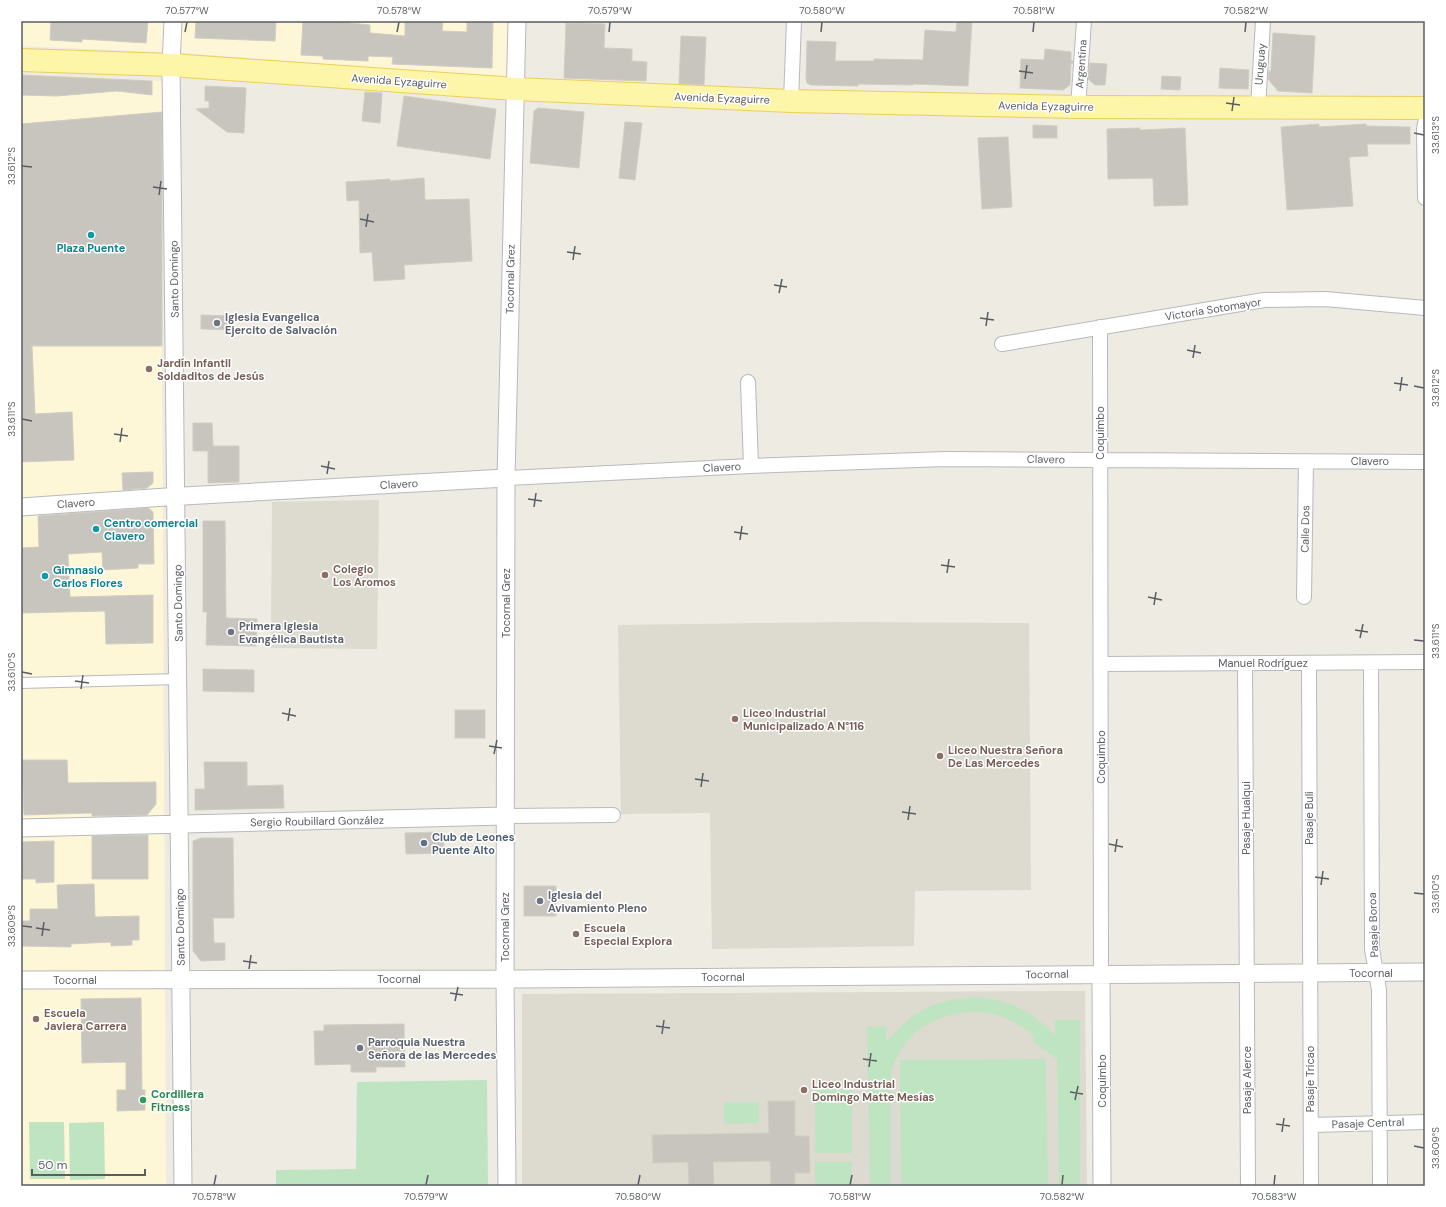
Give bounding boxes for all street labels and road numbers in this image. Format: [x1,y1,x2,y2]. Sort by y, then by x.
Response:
street label: Argentina [1072,39,1090,89]
street label: Uruguay [1252,43,1268,85]
street label: Avenida Eyzaguirre [351,71,447,91]
street label: Avenida Eyzaguirre [674,89,770,107]
street label: Avenida Eyzaguirre [998,98,1094,114]
street label: Santo Domingo [166,240,182,318]
street label: Tocornal Grez [502,244,518,314]
street label: Victoria Sotomayor [1164,294,1262,324]
street label: Coquimbo [1093,406,1107,460]
street label: Clavero [1027,452,1065,466]
street label: Clavero [1351,454,1389,468]
street label: Clavero [703,459,741,475]
street label: Clavero [380,476,418,492]
street label: Clavero [56,495,96,511]
street label: Calle Dos [1298,505,1312,553]
street label: Santo Domingo [170,564,186,642]
street label: Tocornal Grez [499,568,513,638]
street label: Manuel Rodríguez [1218,656,1308,670]
street label: Coquimbo [1094,730,1108,784]
street label: Pasaje Hualqui [1239,781,1253,855]
street label: Pasaje Buli [1302,791,1316,845]
street label: Sergio Roubillard González [250,813,384,829]
street label: Santo Domingo [172,888,188,966]
street label: Tocornal Grez [498,892,512,962]
street label: Pasaje Boroa [1365,892,1381,958]
street label: Tocornal [1349,966,1393,980]
street label: Tocornal [1025,967,1069,981]
street label: Tocornal [701,970,745,984]
street label: Tocornal [377,972,421,986]
street label: Tocornal [53,973,97,987]
street label: Pasaje Alerce [1240,1046,1254,1114]
street label: Pasaje Tricao [1303,1046,1317,1112]
street label: Coquimbo [1095,1054,1109,1108]
street label: Pasaje Central [1331,1115,1405,1131]

